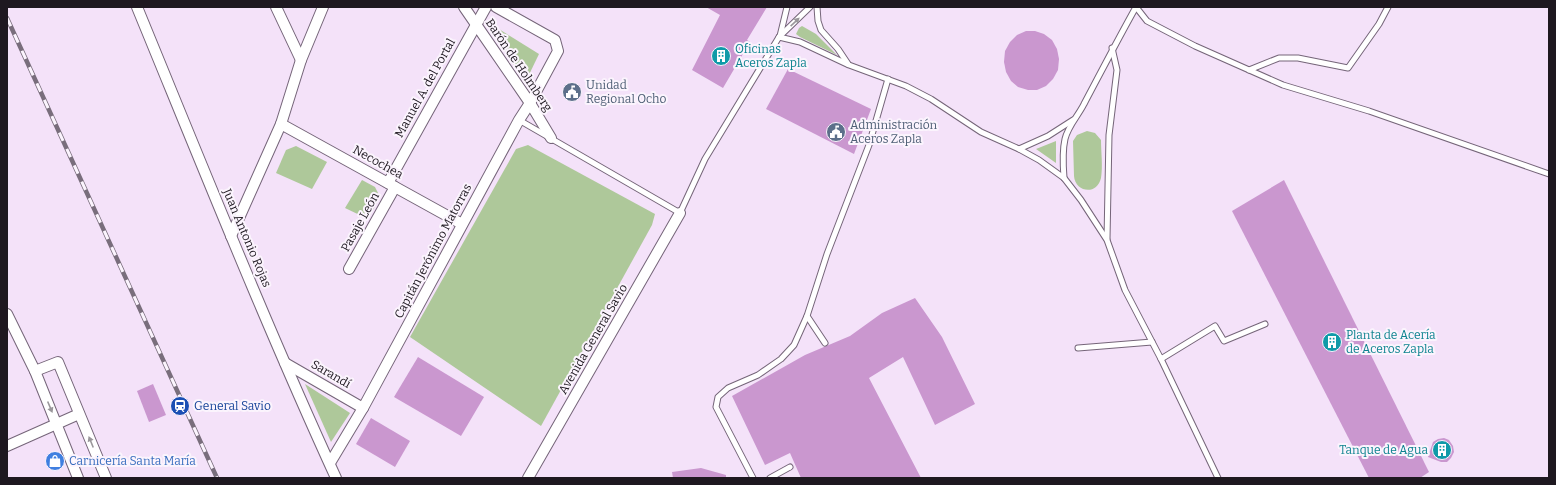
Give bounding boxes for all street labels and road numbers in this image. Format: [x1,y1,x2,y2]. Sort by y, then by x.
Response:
street label: Barón de Holmberg [483,16,555,114]
street label: Manuel A. del Portal [392,36,458,140]
street label: Necochea [350,142,406,182]
street label: Capitán Jerónimo Matorras [392,181,475,321]
street label: Juan Antonio Rojas [220,186,274,289]
street label: Pasaje León [338,190,382,254]
street label: Avenida General Savio [556,282,630,396]
street label: Sarandí [309,357,354,391]

